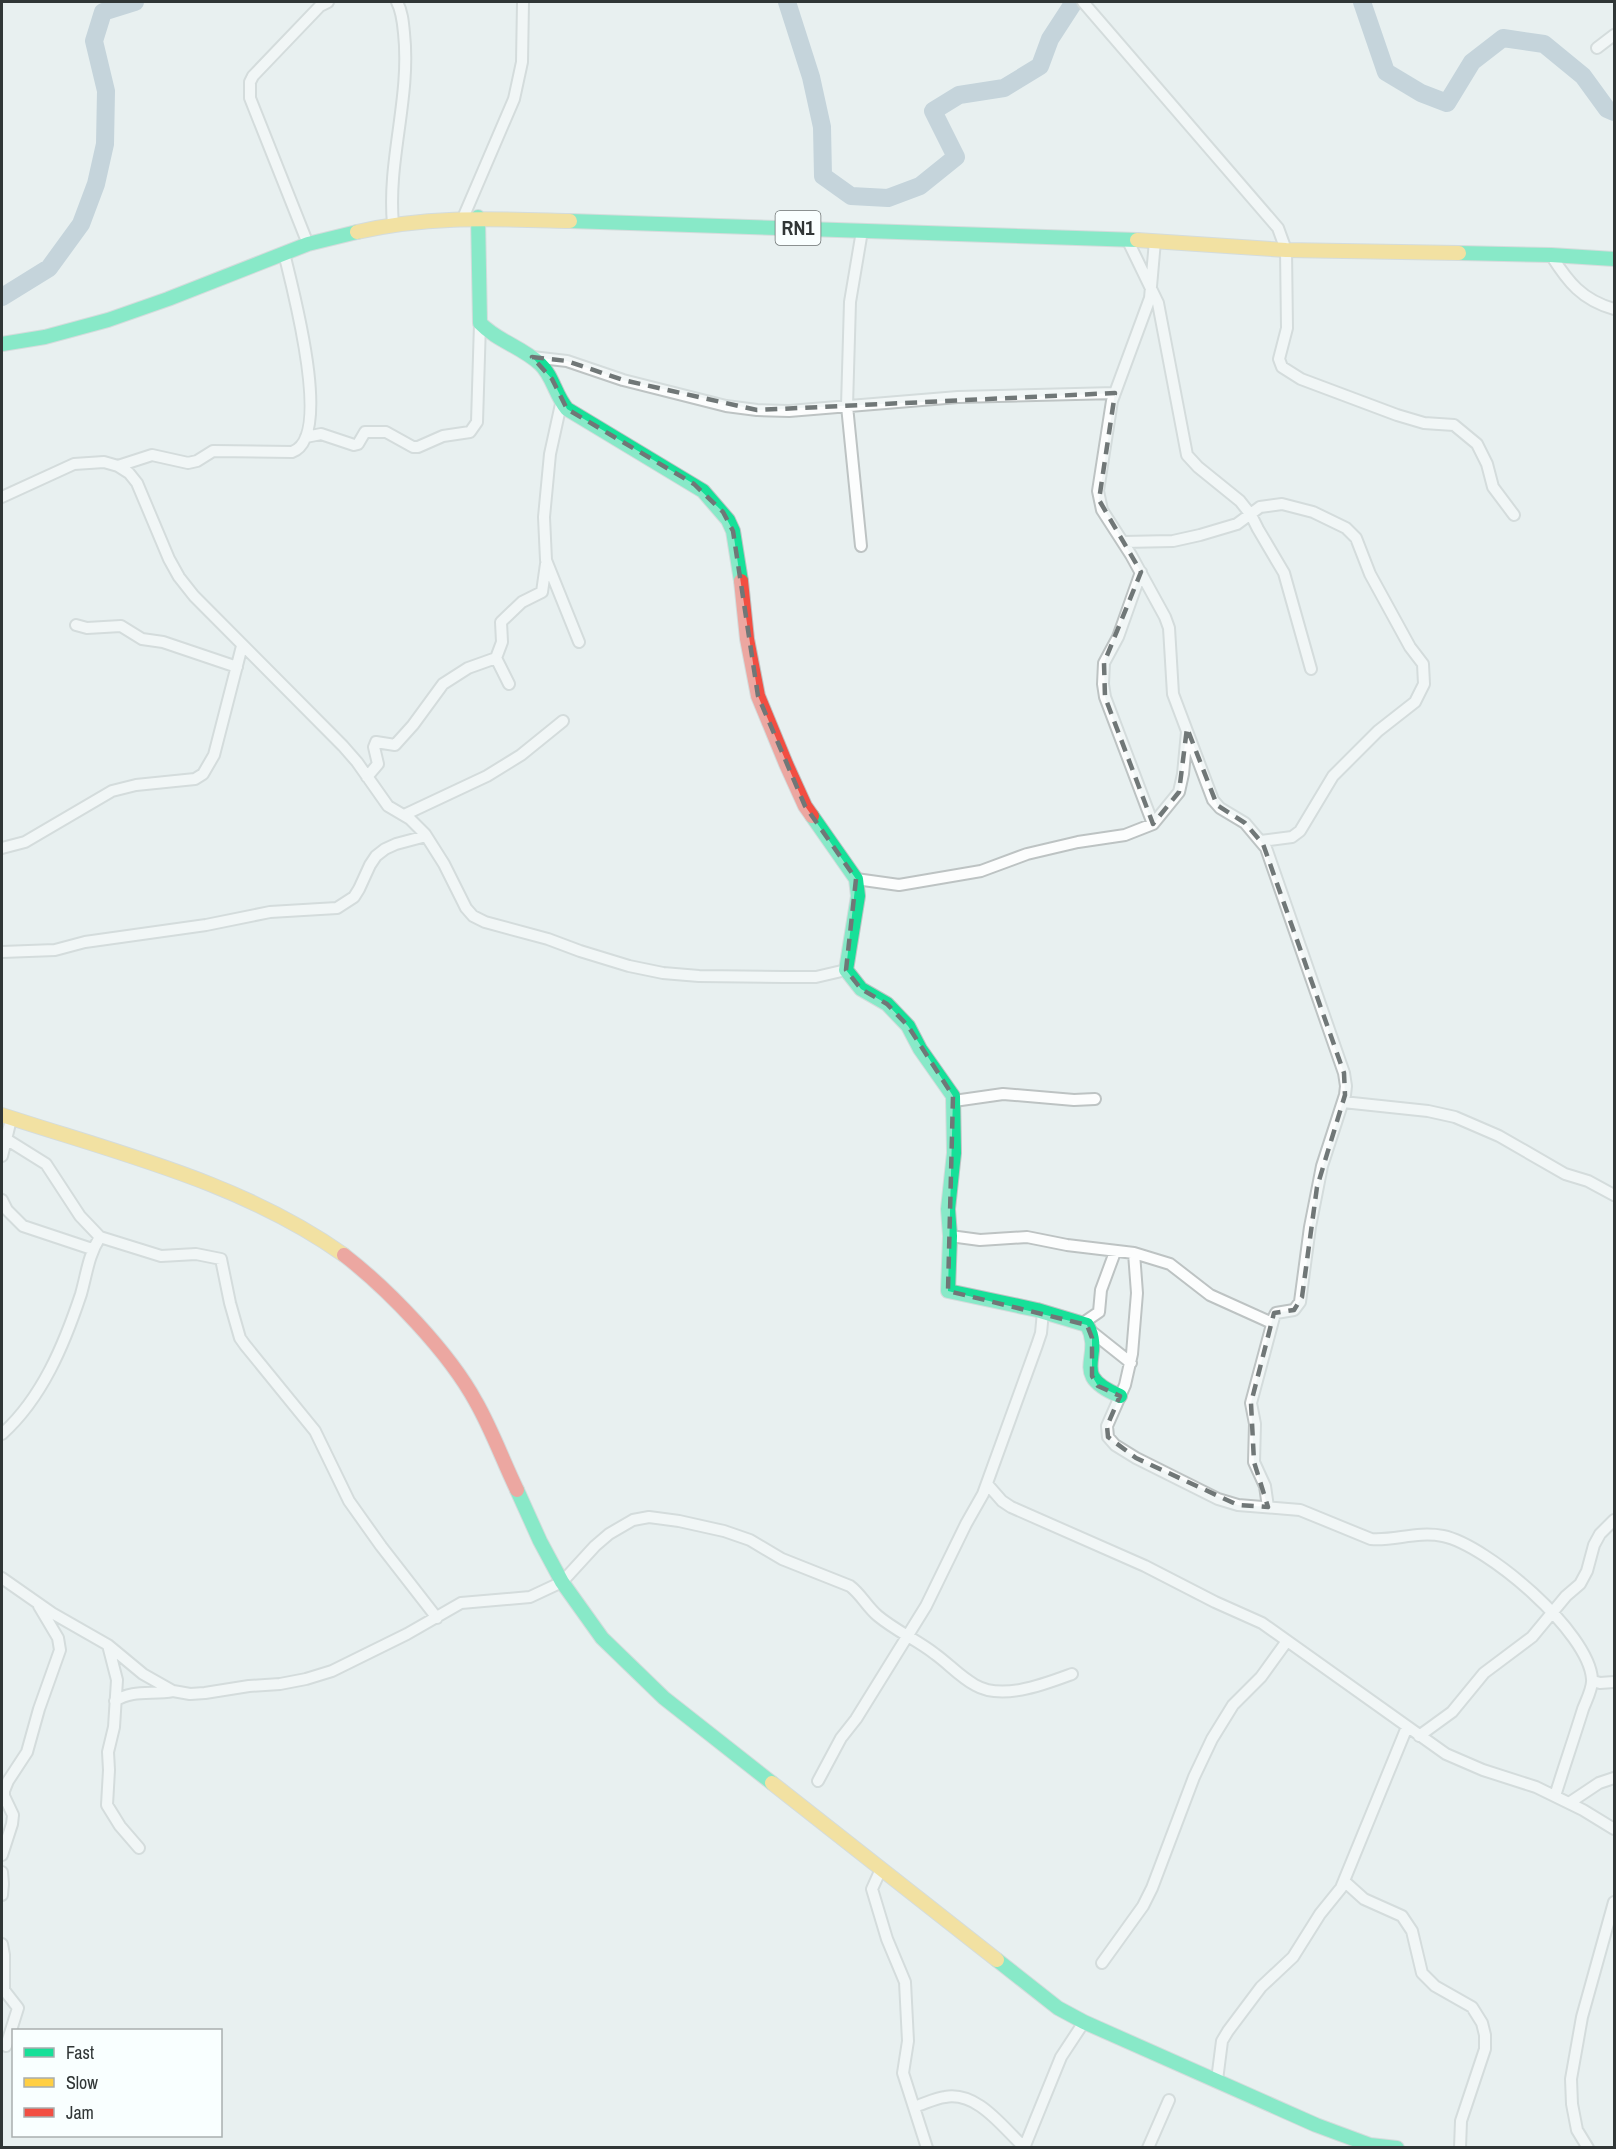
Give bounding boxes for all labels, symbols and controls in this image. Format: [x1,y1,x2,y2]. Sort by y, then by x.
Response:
road number: RN1 [776,211,820,245]
legend [12,2029,222,2137]
text: Fast [66,2040,94,2065]
text: Slow [66,2070,98,2095]
text: Jam [66,2100,94,2125]

